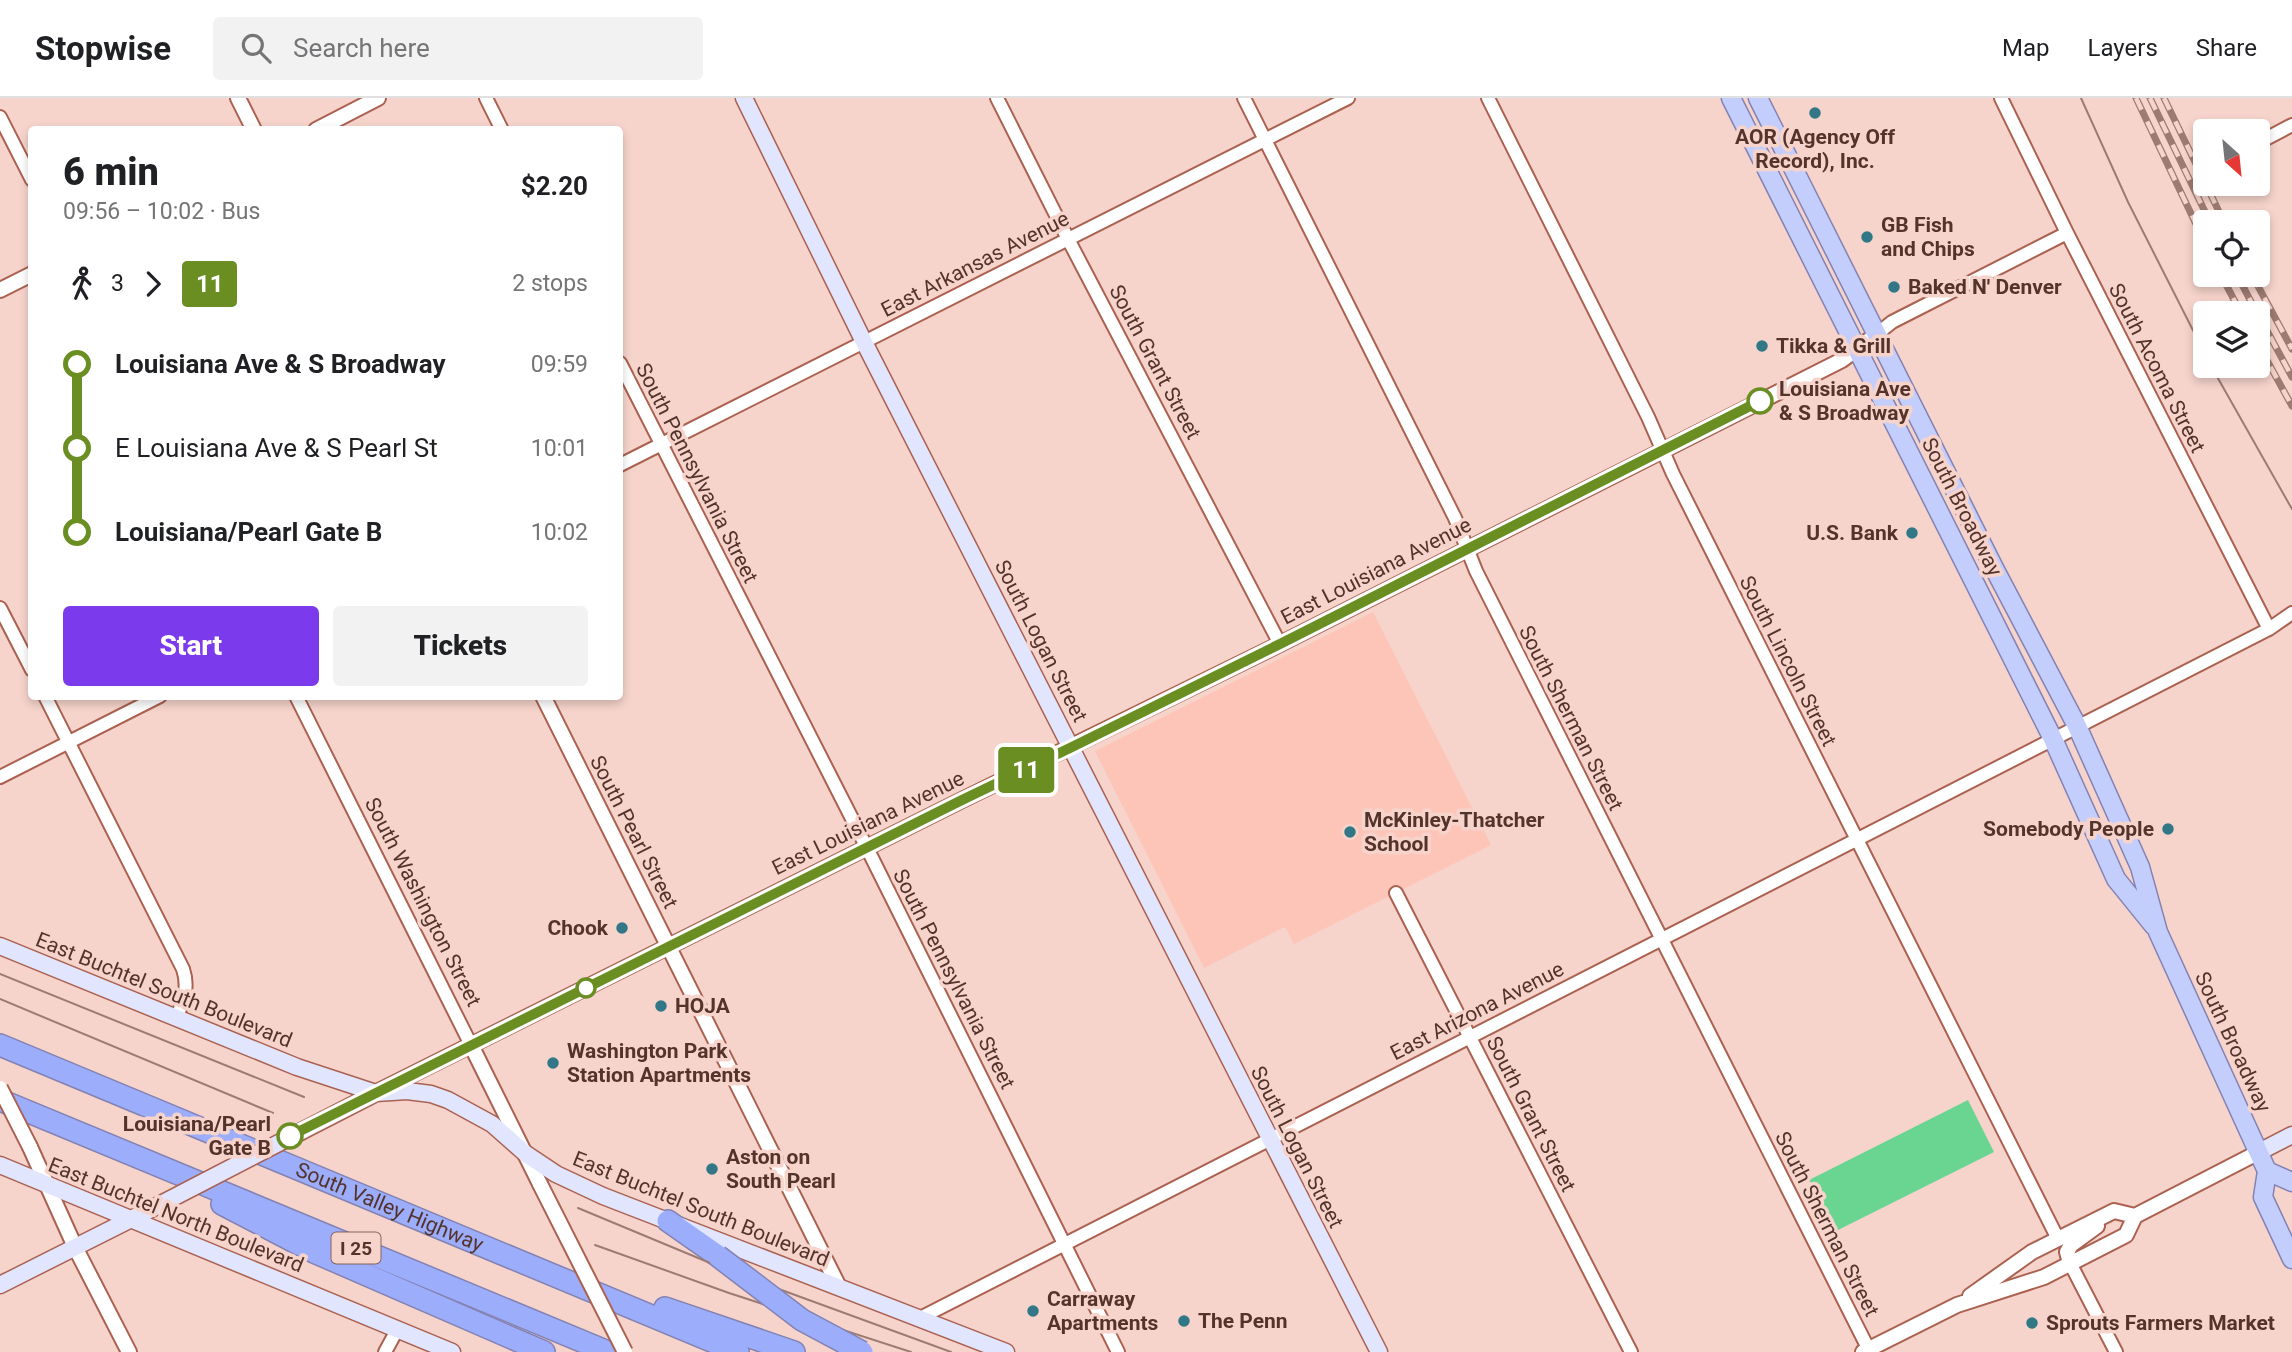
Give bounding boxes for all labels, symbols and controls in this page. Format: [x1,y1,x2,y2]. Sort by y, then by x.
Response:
search box [213,17,703,80]
text: Stopwise [35,29,171,68]
icon: search [237,29,275,67]
text: Search here [293,33,430,63]
text: Map [2002,34,2050,62]
text: Layers [2088,34,2158,62]
text: Share [2196,34,2257,62]
marker: AOR (Agency Off Record), Inc. [1807,105,1823,121]
north arrow [2193,119,2270,196]
map controls [2193,119,2270,378]
place label: AOR (Agency Off Record), Inc. [1735,125,1895,173]
text: 6 min [63,150,159,194]
text: $2.20 [521,171,588,201]
text: 09:56 – 10:02 · Bus [63,198,260,225]
street label: East Arkansas Avenue [877,206,1073,322]
button: locate [2193,210,2270,287]
place label: GB Fish and Chips [1881,213,1975,261]
marker: GB Fish and Chips [1859,229,1875,245]
icon: walk [63,265,101,303]
icon: forward [134,265,172,303]
text: 3 [111,270,124,297]
text: 11 [196,270,223,298]
text: 2 stops [512,270,588,297]
place label: Baked N' Denver [1908,275,2062,299]
marker: Baked N' Denver [1886,279,1902,295]
street label: South Acoma Street [2104,279,2210,457]
street label: South Grant Street [1104,281,1206,443]
button: layers [2193,301,2270,378]
place label: Tikka & Grill [1776,334,1891,358]
marker: Tikka & Grill [1754,338,1770,354]
text: Louisiana Ave & S Broadway [115,349,446,379]
text: 09:59 [531,351,588,378]
street label: South Pennsylvania Street [631,359,763,587]
place label: Louisiana Ave & S Broadway [1779,377,1911,425]
marker: Louisiana Ave & S Broadway [1747,388,1773,414]
text: E Louisiana Ave & S Pearl St [115,433,438,463]
street label: South Broadway [1917,434,2007,580]
text: 10:01 [531,435,588,462]
street label: East Louisiana Avenue [1277,513,1475,629]
text: Louisiana/Pearl Gate B [115,517,382,547]
text: 10:02 [531,519,588,546]
place label: U.S. Bank [1806,521,1899,545]
marker: U.S. Bank [1904,525,1920,541]
street label: South Logan Street [990,556,1092,726]
street label: South Lincoln Street [1735,572,1841,750]
button: Start [63,606,319,686]
button: Tickets [333,606,588,686]
street label: South Sherman Street [1514,622,1628,814]
line badge: 11 [995,747,1058,793]
street label: South Pearl Street [585,752,683,912]
text: 11 [1012,756,1040,784]
street label: East Louisiana Avenue [768,766,968,880]
street label: South Washington Street [360,794,486,1011]
place label: McKinley-Thatcher School [1364,808,1545,856]
place label: Somebody People [1983,817,2154,841]
marker: Somebody People [2160,821,2176,837]
marker: McKinley-Thatcher School [1342,824,1358,840]
street label: South Pennsylvania Street [888,865,1020,1093]
place label: Chook [548,916,609,940]
marker: Chook [614,920,630,936]
street label: East Buchtel South Boulevard [32,927,296,1053]
street label: East Arizona Avenue [1386,957,1568,1065]
street label: South Broadway [2190,968,2276,1116]
unlabelled marker [576,978,596,998]
place label: HOJA [675,994,731,1018]
marker: HOJA [653,998,669,1014]
street label: South Grant Street [1481,1032,1581,1196]
place label: Washington Park Station Apartments [567,1039,751,1087]
marker: Washington Park Station Apartments [545,1055,561,1071]
street label: South Logan Street [1246,1062,1348,1232]
place label: Louisiana/Pearl Gate B [123,1112,271,1160]
marker: Louisiana/Pearl Gate B [277,1123,303,1149]
street label: South Sherman Street [1770,1128,1884,1320]
place label: Aston on South Pearl [726,1145,836,1193]
street label: East Buchtel South Boulevard [569,1146,833,1272]
street label: East Buchtel North Boulevard [45,1153,307,1277]
street label: South Valley Highway [292,1157,487,1257]
marker: Aston on South Pearl [704,1161,720,1177]
road number: I 25 [332,1232,380,1264]
place label: Carraway Apartments [1047,1287,1159,1335]
marker: Carraway Apartments [1025,1303,1041,1319]
place label: The Penn [1198,1309,1288,1333]
place label: Sprouts Farmers Market [2046,1311,2275,1335]
marker: The Penn [1176,1313,1192,1329]
marker: Sprouts Farmers Market [2024,1315,2040,1331]

